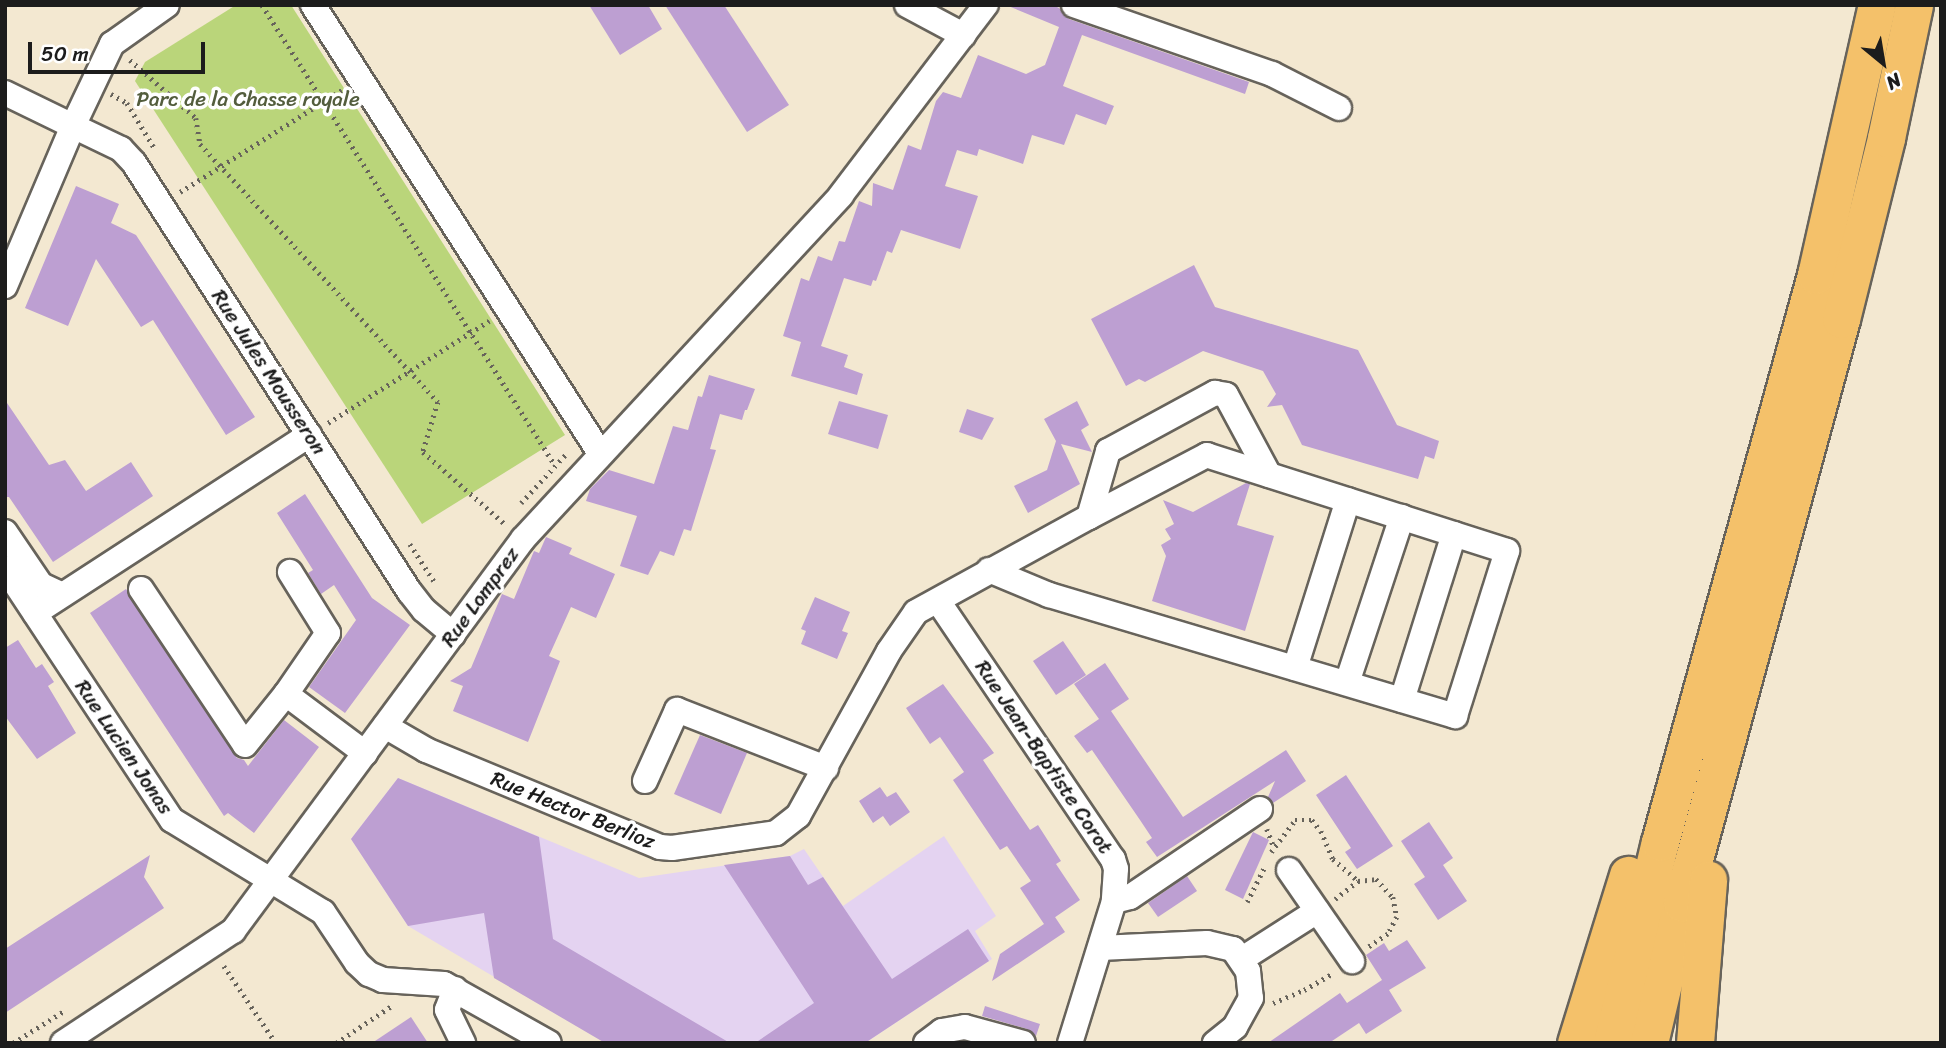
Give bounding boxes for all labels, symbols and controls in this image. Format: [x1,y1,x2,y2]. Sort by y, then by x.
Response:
scale bar [32,28,208,72]
north arrow [1848,28,1918,98]
text: 50 m [41,35,89,73]
text: N [1880,64,1908,99]
park label: Parc de la Chasse royale [136,86,360,112]
street label: Rue Jules Mousseron [206,284,332,460]
street label: Rue Lomprez [435,542,525,652]
street label: Rue Jean-Baptiste Corot [969,655,1119,859]
street label: Rue Lucien Jonas [70,675,178,819]
street label: Rue Hector Berlioz [487,766,659,854]

